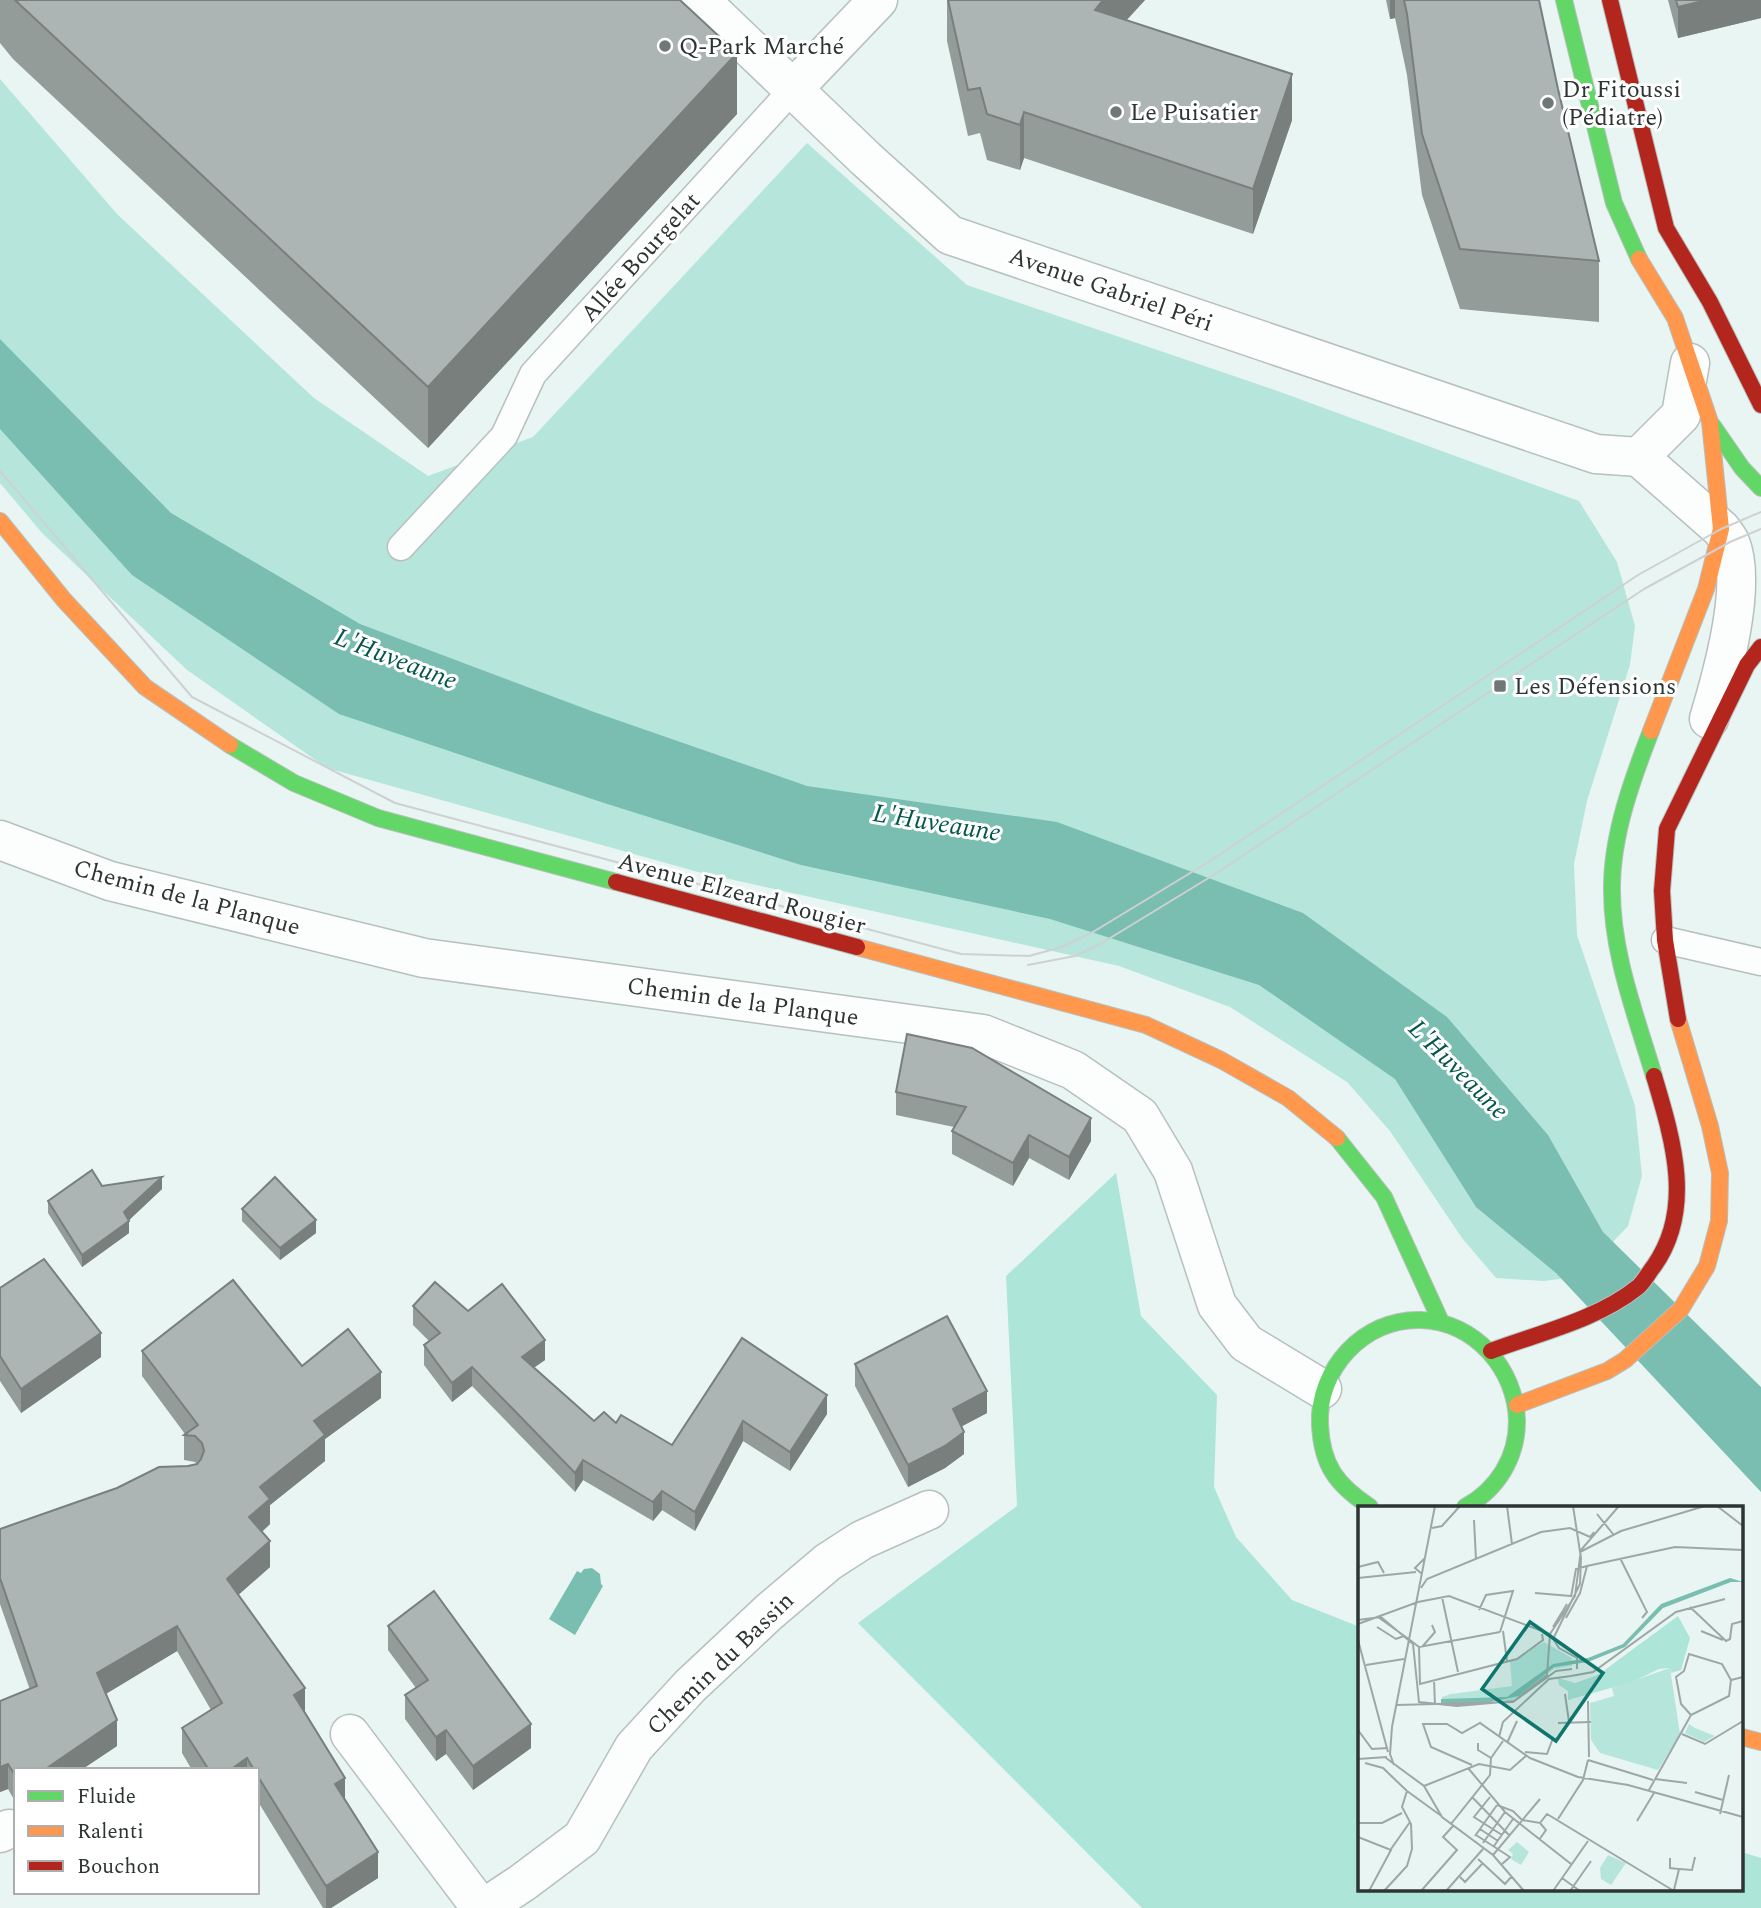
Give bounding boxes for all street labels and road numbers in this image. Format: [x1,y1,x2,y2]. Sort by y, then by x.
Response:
street label: Allée Bourgelat [572,184,709,331]
street label: Avenue Gabriel Péri [1004,238,1218,342]
street label: Avenue Elzeard Rougier [614,843,870,944]
street label: Chemin de la Planque [69,850,304,946]
street label: Chemin de la Planque [625,968,861,1036]
street label: Chemin du Bassin [639,1584,803,1744]

